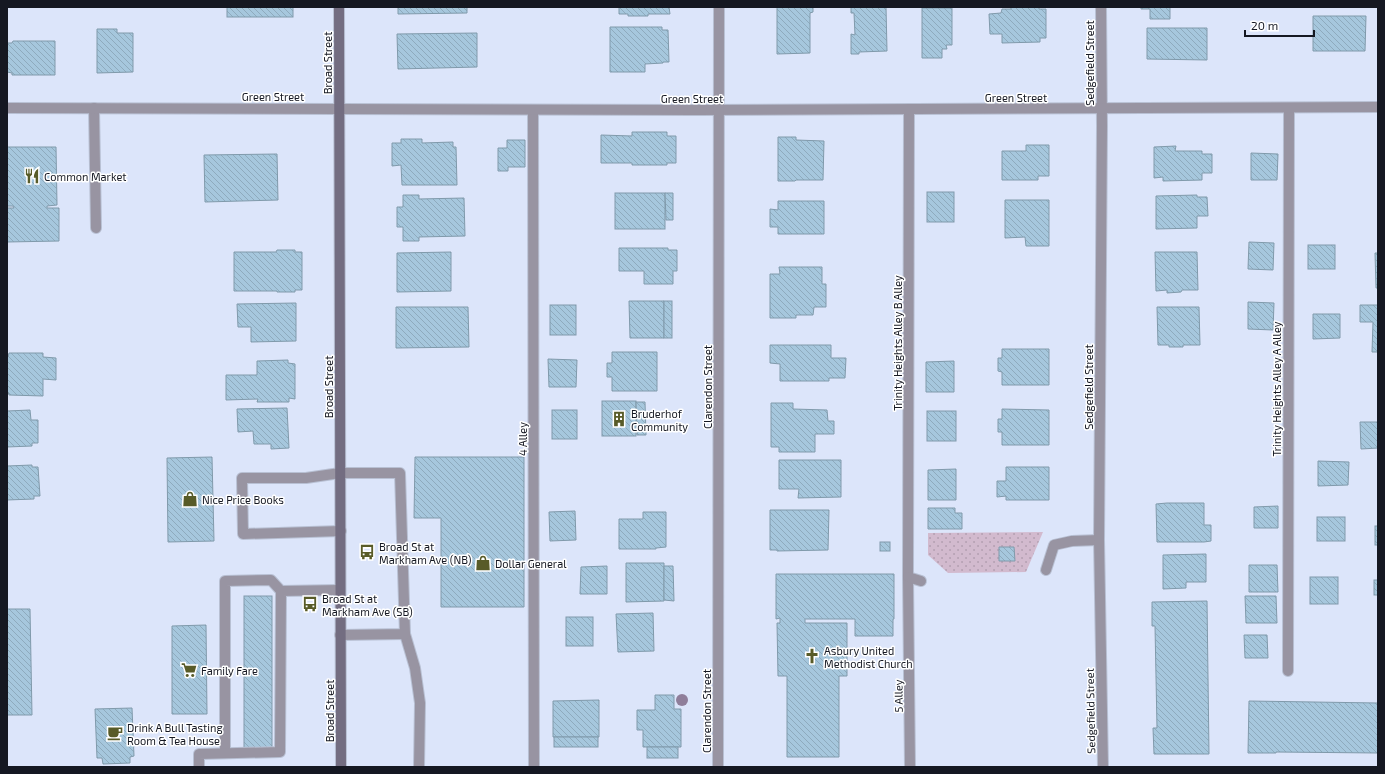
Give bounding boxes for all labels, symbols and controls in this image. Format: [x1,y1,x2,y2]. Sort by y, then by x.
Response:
scale bar [1245,12,1314,38]
text: 20 m [1251,18,1278,32]
street label: Sedgefield Street [1083,20,1096,106]
street label: Broad Street [321,32,334,94]
street label: Green Street [242,90,304,103]
street label: Green Street [985,91,1047,104]
street label: Green Street [661,92,723,105]
restaurant icon: Common Market [23,167,41,185]
place label: Common Market [44,170,127,183]
street label: Trinity Heights Alley B Alley [891,275,904,411]
street label: Trinity Heights Alley A Alley [1270,321,1283,457]
street label: Sedgefield Street [1082,344,1095,430]
street label: Clarendon Street [701,345,714,429]
street label: Broad Street [322,356,335,418]
place label: Bruderhof Community [631,407,688,433]
building icon: Bruderhof Community [610,410,628,428]
street label: 4 Alley [516,422,529,456]
shop icon: Nice Price Books [181,490,199,508]
place label: Nice Price Books [202,493,284,506]
place label: Broad St at Markham Ave (NB) [379,540,471,566]
bus stop icon: Broad St at Markham Ave (NB) [358,543,376,561]
shop icon: Dollar General [474,554,492,572]
place label: Dollar General [495,557,567,570]
place label: Broad St at Markham Ave (SB) [322,592,413,618]
bus stop icon: Broad St at Markham Ave (SB) [301,595,319,613]
place label: Asbury United Methodist Church [824,644,913,670]
church icon: Asbury United Methodist Church [803,647,821,665]
supermarket icon: Family Fare [180,661,198,679]
place label: Family Fare [201,664,258,677]
street label: Sedgefield Street [1083,668,1097,754]
street label: Clarendon Street [700,669,713,753]
street label: 5 Alley [891,679,905,713]
street label: Broad Street [323,680,336,742]
place label: Drink A Bull Tasting Room & Tea House [127,721,223,747]
cafe icon: Drink A Bull Tasting Room & Tea House [106,724,124,742]

